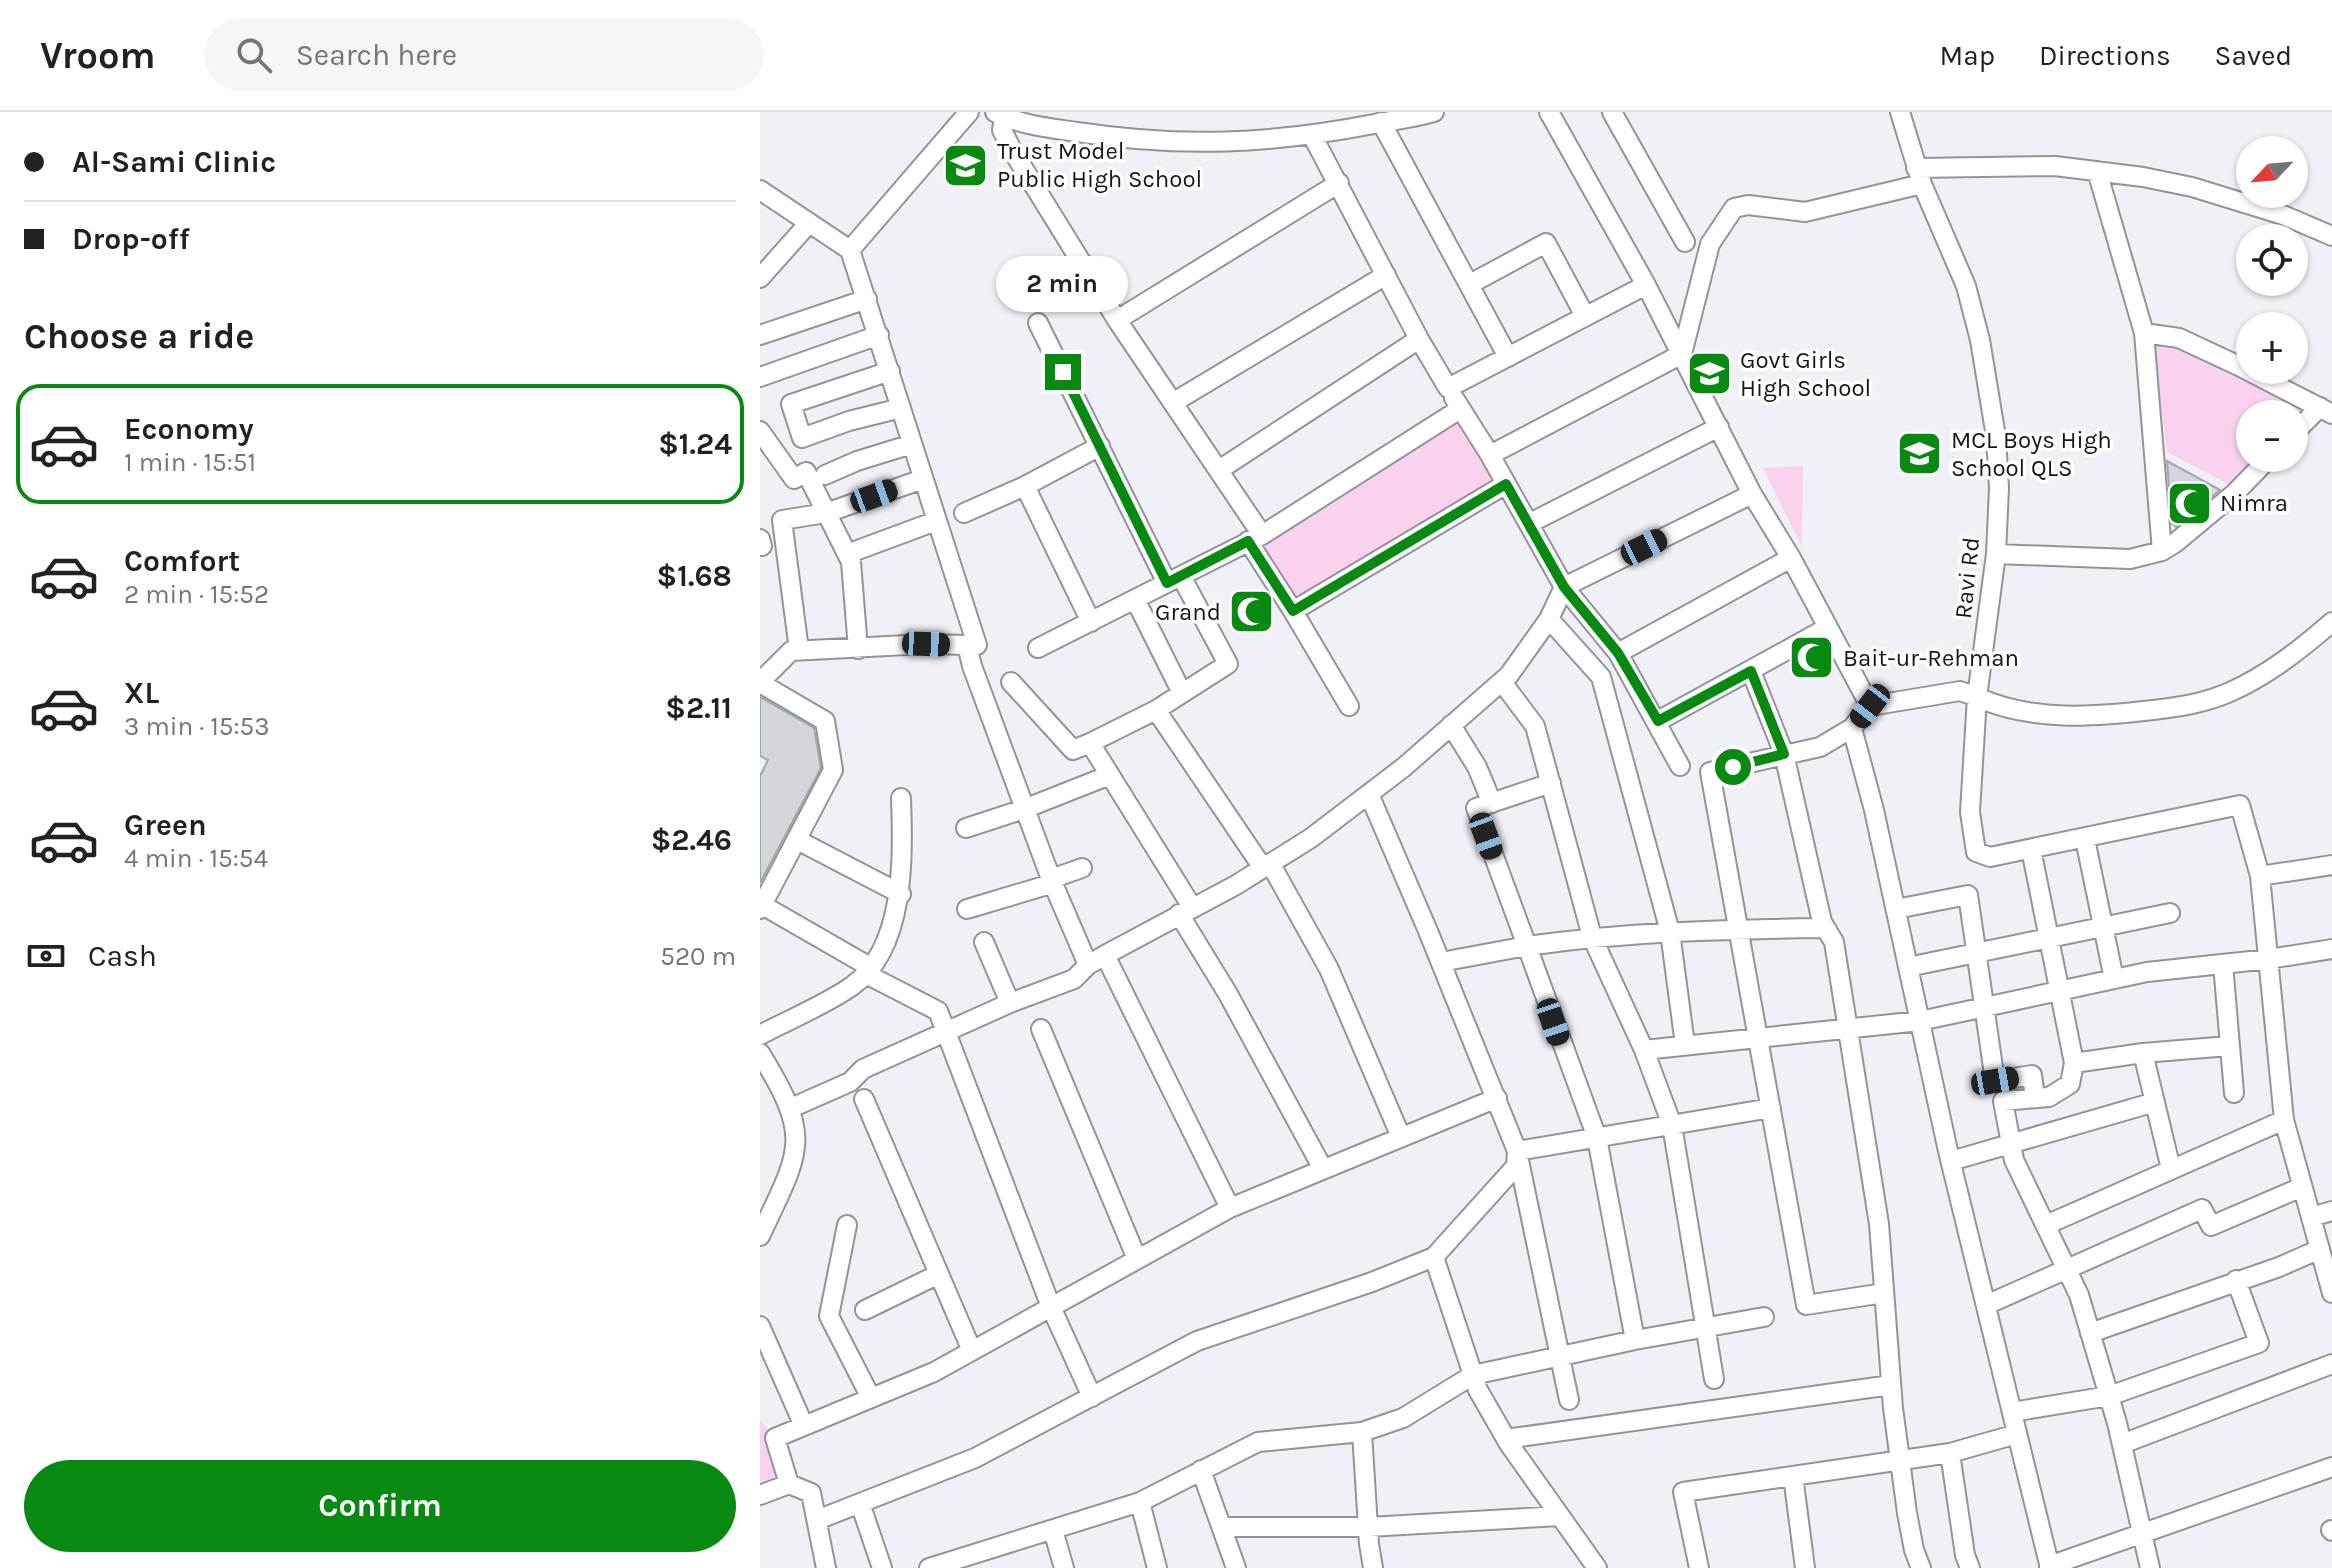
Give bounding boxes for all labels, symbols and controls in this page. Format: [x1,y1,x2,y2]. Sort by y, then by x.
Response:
search box [204,19,764,91]
text: Vroom [40,33,156,78]
icon: search [232,33,276,77]
text: Search here [296,37,457,73]
text: Map [1940,39,1995,72]
text: Directions [2039,39,2171,72]
text: Saved [2215,39,2292,72]
north arrow [2236,136,2308,208]
map controls [2236,136,2308,472]
place label: Trust Model Public High School [997,137,1202,193]
school or university icon: Trust Model Public High School [942,141,990,189]
text: Al-Sami Clinic [72,144,276,180]
text: Drop-off [72,221,190,257]
button: locate [2236,224,2308,296]
callout: 2 min [997,256,1129,312]
text: 2 min [1026,268,1098,299]
button: + [2236,312,2308,384]
text: Choose a ride [24,315,254,357]
place label: Govt Girls High School [1740,346,1871,402]
school or university icon: Govt Girls High School [1685,350,1733,398]
route end [1045,354,1081,390]
button: − [2236,400,2308,472]
icon: car [28,408,100,480]
text: Economy [124,411,254,447]
text: $1.24 [658,426,732,462]
place label: MCL Boys High School QLS [1951,426,2112,482]
school or university icon: MCL Boys High School QLS [1896,430,1944,478]
text: 1 min · 15:51 [124,447,256,478]
car [847,477,901,515]
mosque icon: Nimra [2165,479,2213,527]
place label: Nimra [2220,489,2288,517]
car [1617,526,1671,568]
street label: Ravi Rd [1949,536,1985,620]
icon: car [28,540,100,612]
text: Comfort [124,543,240,579]
text: $1.68 [657,558,732,594]
text: 2 min · 15:52 [124,579,269,610]
mosque icon: Grand [1228,588,1276,636]
place label: Grand [1155,598,1221,626]
car [902,631,950,657]
mosque icon: Bait-ur-Rehman [1788,634,1836,682]
place label: Bait-ur-Rehman [1843,644,2019,672]
icon: car [28,672,100,744]
text: XL [124,675,159,711]
car [1846,680,1894,732]
text: $2.11 [665,690,732,726]
text: 3 min · 15:53 [124,711,270,742]
route start [1715,749,1751,785]
icon: car [28,804,100,876]
text: Green [124,807,207,843]
car [1467,809,1505,863]
text: $2.46 [651,822,732,858]
text: 4 min · 15:54 [124,843,268,874]
icon: cash [24,934,68,978]
text: Cash [88,938,157,974]
text: 520 m [660,941,736,972]
car [1534,995,1572,1049]
car [1969,1065,2021,1097]
button: Confirm [24,1460,736,1552]

